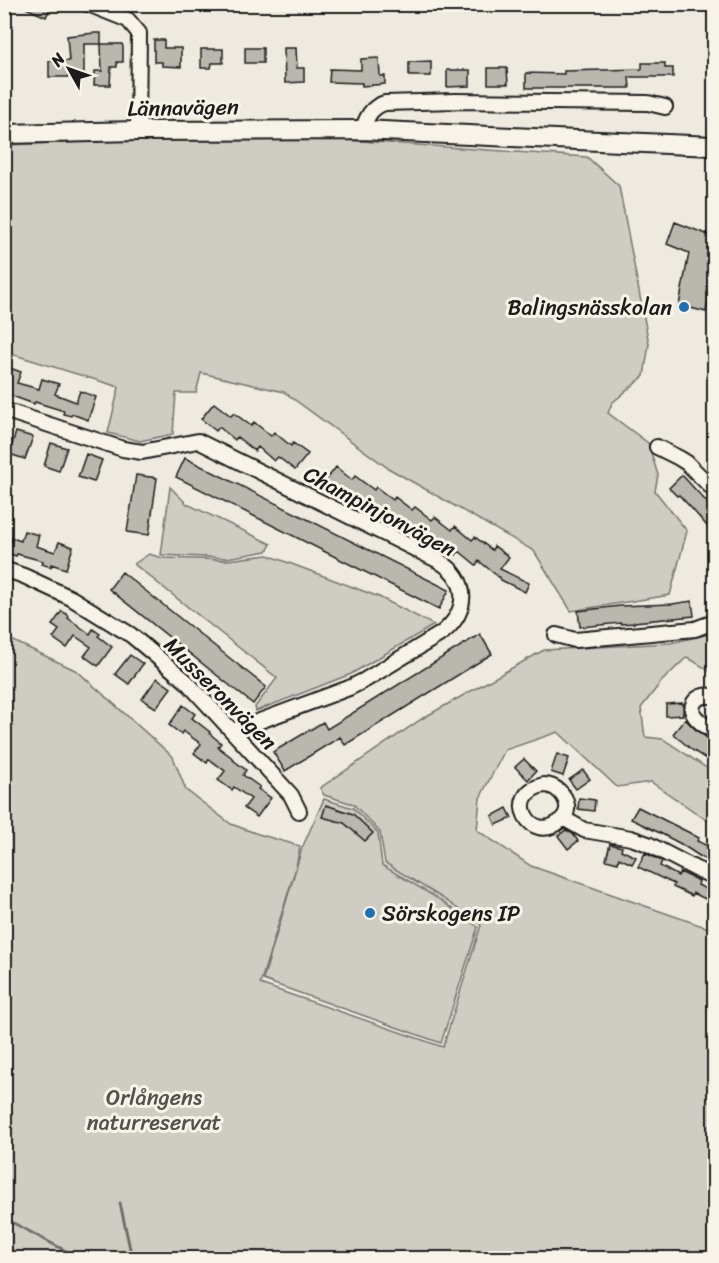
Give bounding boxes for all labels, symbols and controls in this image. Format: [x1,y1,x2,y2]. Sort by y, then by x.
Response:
north arrow [39,39,99,99]
text: N [43,45,73,74]
street label: Lännavägen [127,87,239,128]
place label: Balingsnässkolan [508,288,672,327]
marker: Balingsnässkolan [677,300,691,314]
street label: Champinjonvägen [296,455,463,568]
street label: Musseronvägen [154,627,287,760]
place label: Sörskogens IP [382,894,521,933]
marker: Sörskogens IP [363,906,377,920]
park label: Orlångens naturreservat [87,1078,222,1142]

